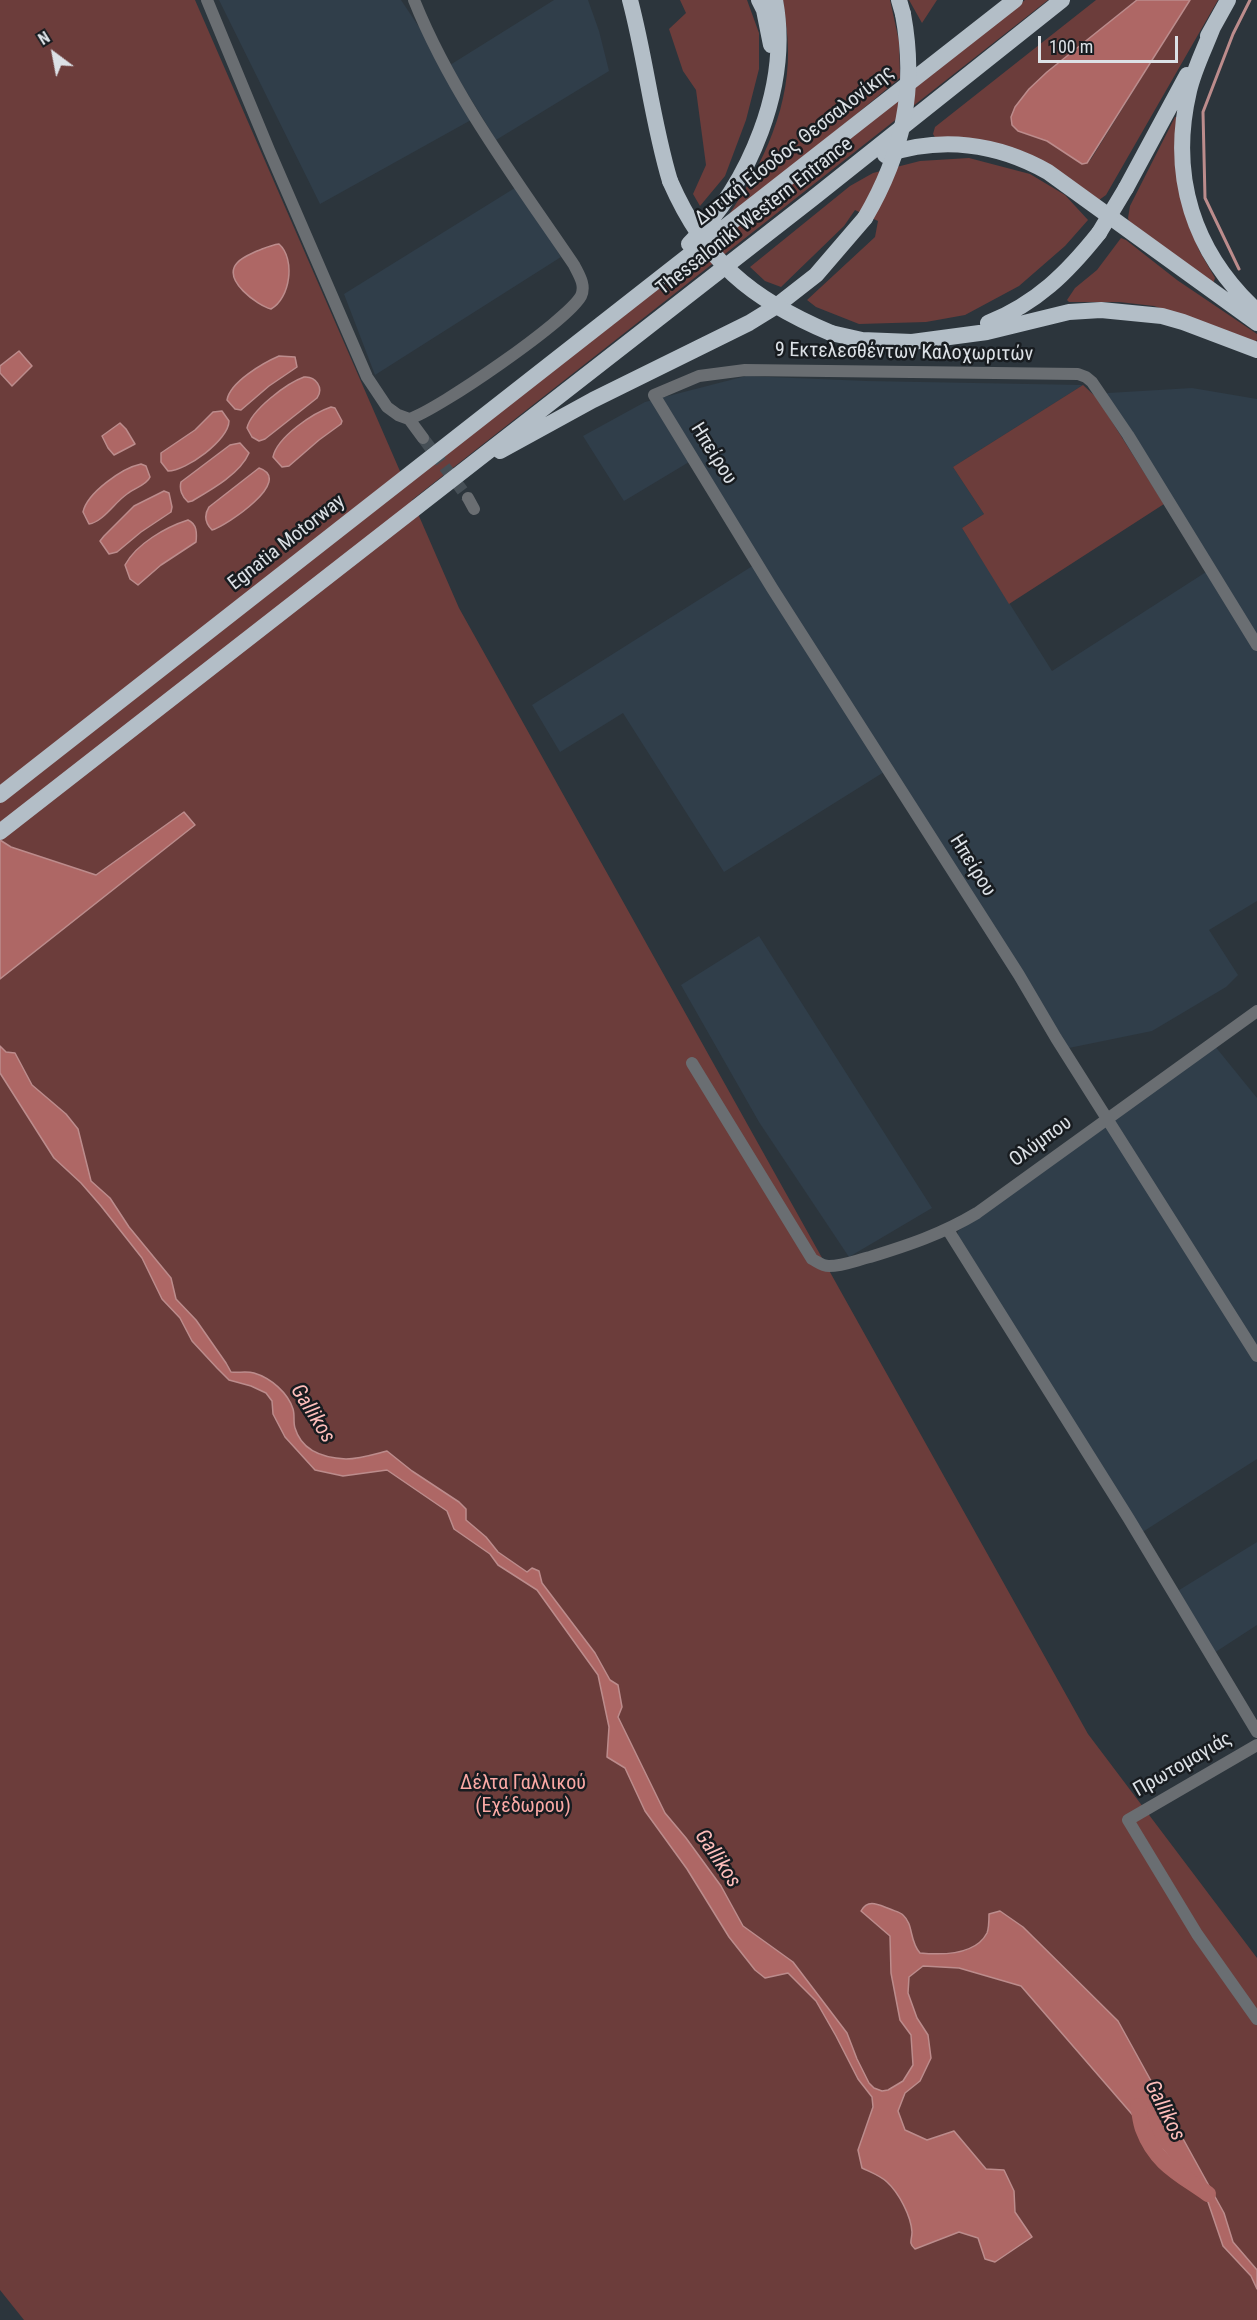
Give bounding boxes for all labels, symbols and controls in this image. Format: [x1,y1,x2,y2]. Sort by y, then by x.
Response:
north arrow [24,24,84,84]
scale bar [1041,24,1180,62]
text: N [35,28,53,49]
text: 100 m [1049,36,1093,57]
street label: Δυτική Είσοδος Θεσσαλονίκης [691,61,899,231]
street label: Thessaloniki Western Entrance [652,133,858,301]
street label: 9 Εκτελεσθέντων Καλοχωριτών [775,339,1033,367]
street label: Ηπείρου [685,419,741,489]
street label: Egnatia Motorway [224,490,350,596]
street label: Ηπείρου [944,831,1000,901]
street label: Ολύμπου [1005,1111,1077,1173]
water label: Gallikos [284,1380,340,1448]
street label: Πρωτομαγιάς [1130,1727,1236,1803]
park label: Δέλτα Γαλλικού (Εχέδωρου) [460,1772,586,1819]
water label: Gallikos [689,1825,745,1893]
water label: Gallikos [1138,2077,1190,2145]

